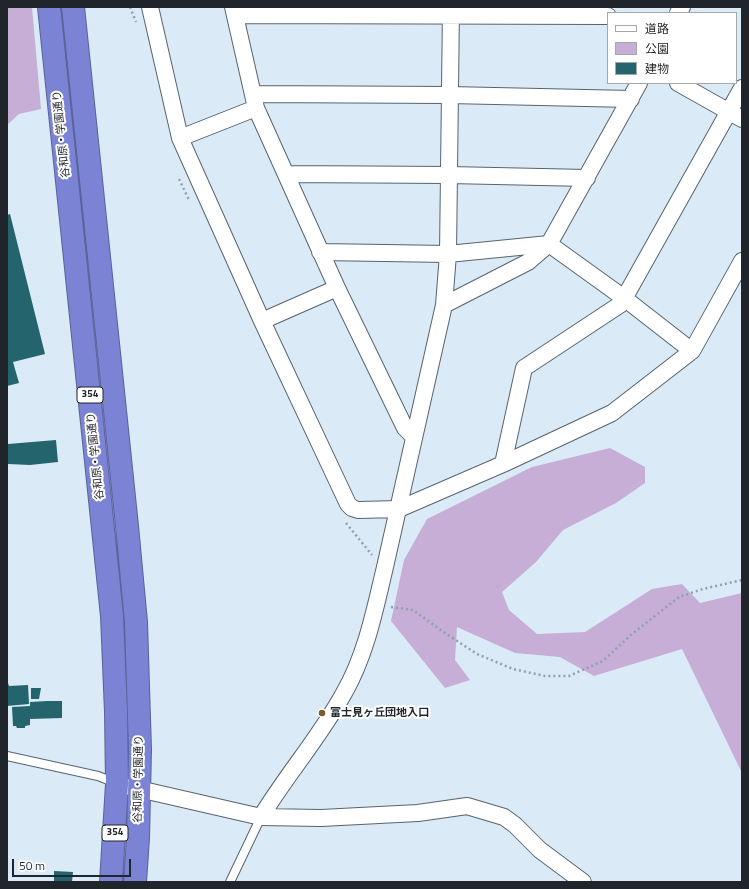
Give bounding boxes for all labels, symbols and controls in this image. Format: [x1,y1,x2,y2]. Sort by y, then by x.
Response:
legend [607,12,737,84]
text: 道路 [645,19,669,38]
text: 公園 [645,39,669,58]
text: 建物 [645,59,669,78]
street label: 谷和原・学園通り [51,90,73,178]
road number: 354 [77,387,103,403]
street label: 谷和原・学園通り [85,412,107,500]
place label: 富士見ヶ丘団地入口 [330,706,429,720]
marker: 富士見ヶ丘団地入口 [317,708,327,718]
street label: 谷和原・学園通り [132,735,146,823]
road number: 354 [102,825,128,841]
scale bar [14,851,133,877]
text: 50 m [19,856,45,875]

